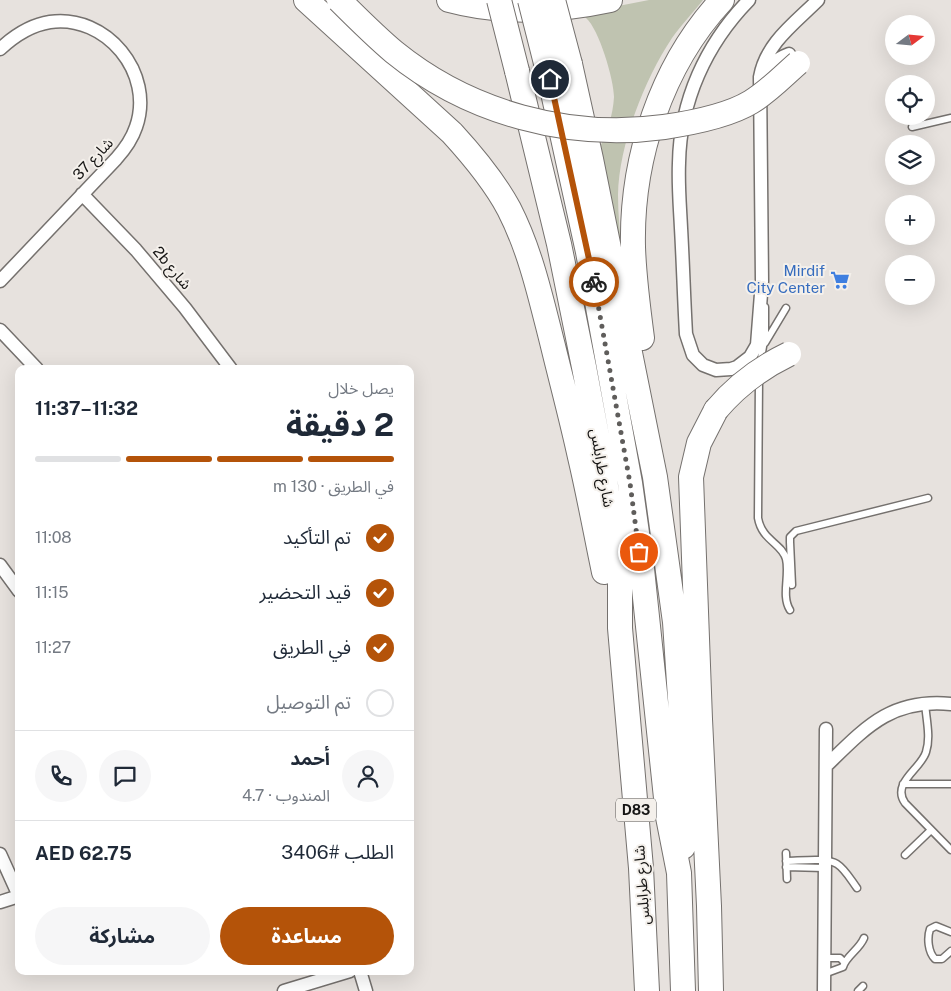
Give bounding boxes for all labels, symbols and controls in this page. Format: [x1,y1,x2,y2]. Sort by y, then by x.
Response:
north arrow [885,15,935,65]
map controls [885,15,935,305]
pin [529,58,571,100]
icon: home [536,65,564,93]
button: locate [885,75,935,125]
street label: شارع 37 [69,134,119,186]
button: layers [885,135,935,185]
button: + [885,195,935,245]
street label: 2b شارع [147,243,195,295]
button: − [885,255,935,305]
courier [569,257,619,307]
place label: Mirdif City Center [746,262,825,296]
icon: bike [580,268,608,296]
supermarket icon: Mirdif City Center [829,269,851,291]
text: يصل خلال [328,379,394,398]
text: 11:32–11:37 [35,397,138,419]
text: 2 دقيقة [286,406,394,443]
street label: شارع طرابلس [583,427,618,510]
text: في الطريق · 130 m [273,477,394,496]
icon: check [366,524,394,552]
text: تم التأكيد [283,526,351,548]
text: 11:08 [35,528,72,547]
pin [618,531,660,573]
icon: bag [625,538,653,566]
icon: check [366,579,394,607]
text: قيد التحضير [259,581,351,603]
text: 11:15 [35,583,68,602]
icon: check [366,634,394,662]
text: في الطريق [273,636,351,658]
text: 11:27 [35,638,71,657]
text: تم التوصيل [266,691,351,713]
text: أحمد [290,747,330,769]
button: phone [35,750,87,802]
button: chat [99,750,151,802]
button: person [342,750,394,802]
text: المندوب · 4.7 [242,786,330,805]
road number: D83 [616,798,656,822]
text: الطلب #3406 [281,841,394,863]
text: AED 62.75 [35,842,132,864]
street label: شارع طرابلس [630,844,657,925]
button: مشاركة [35,907,210,965]
button: مساعدة [220,907,394,965]

